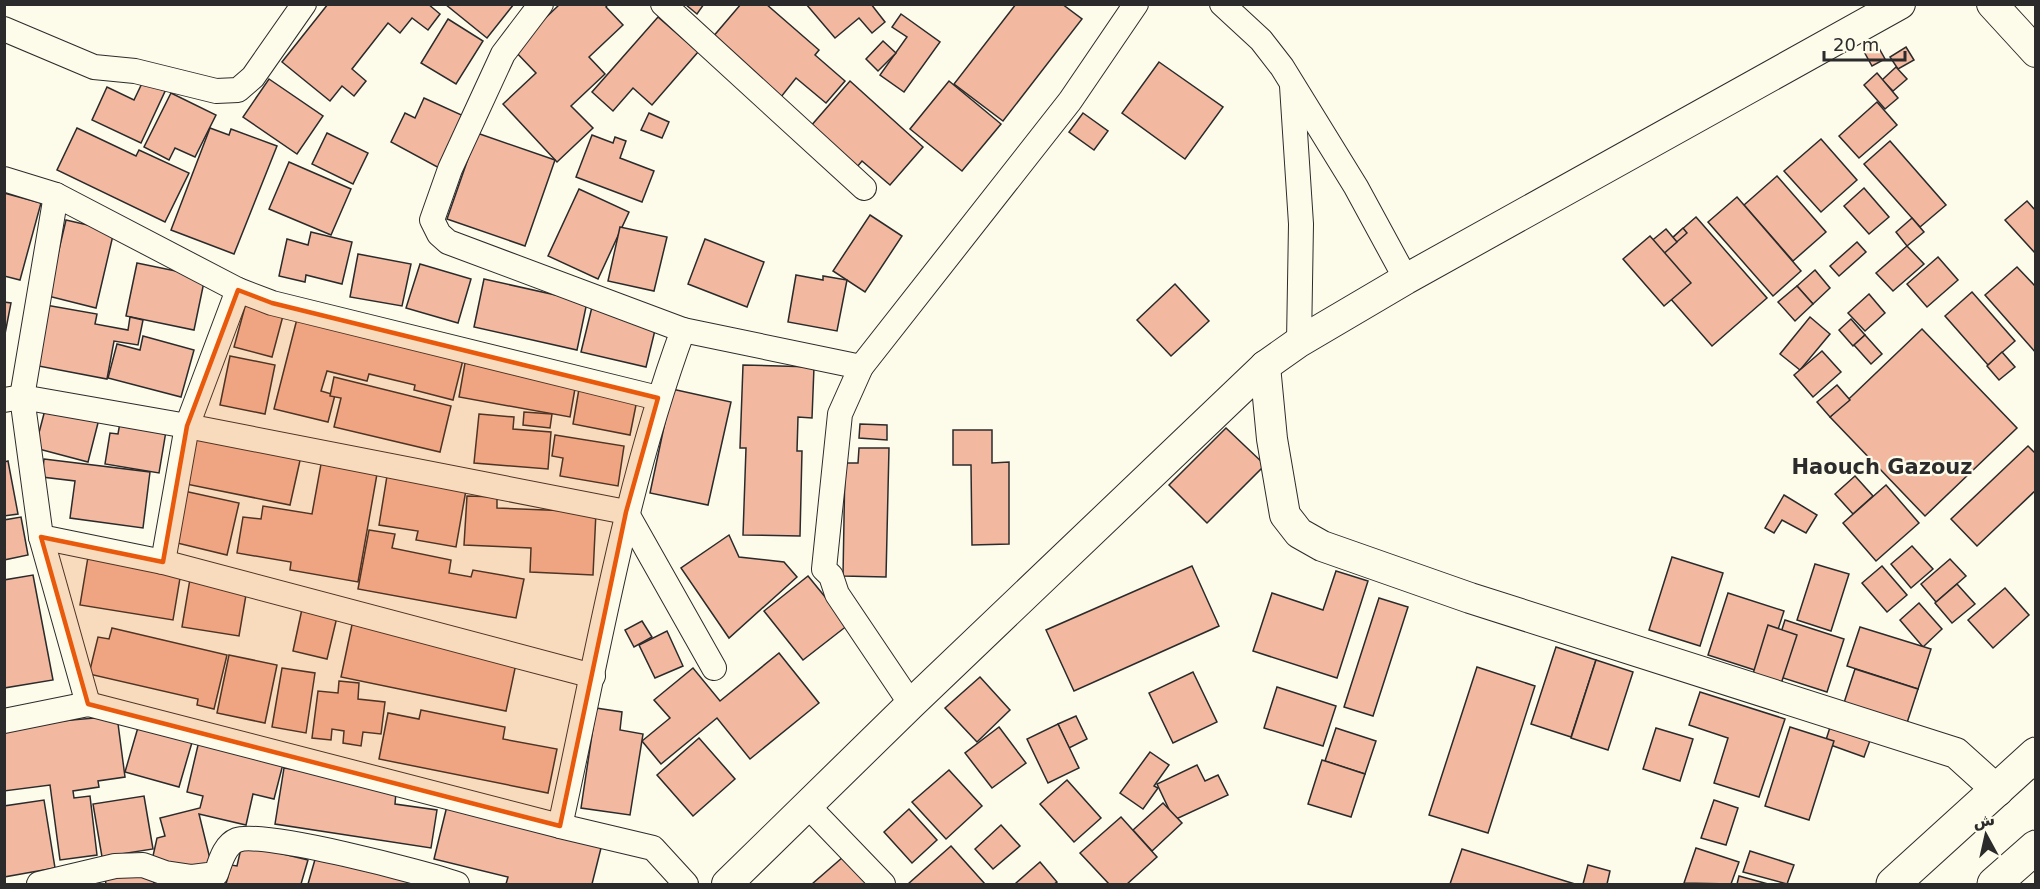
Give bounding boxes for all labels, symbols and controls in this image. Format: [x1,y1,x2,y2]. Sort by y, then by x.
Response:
scale bar [1824,24,1905,62]
text: 20 m [1833,34,1879,55]
district label: Haouch Gazouz [1791,455,1973,479]
north arrow [1956,805,2016,865]
text: ش [1972,810,1996,832]

